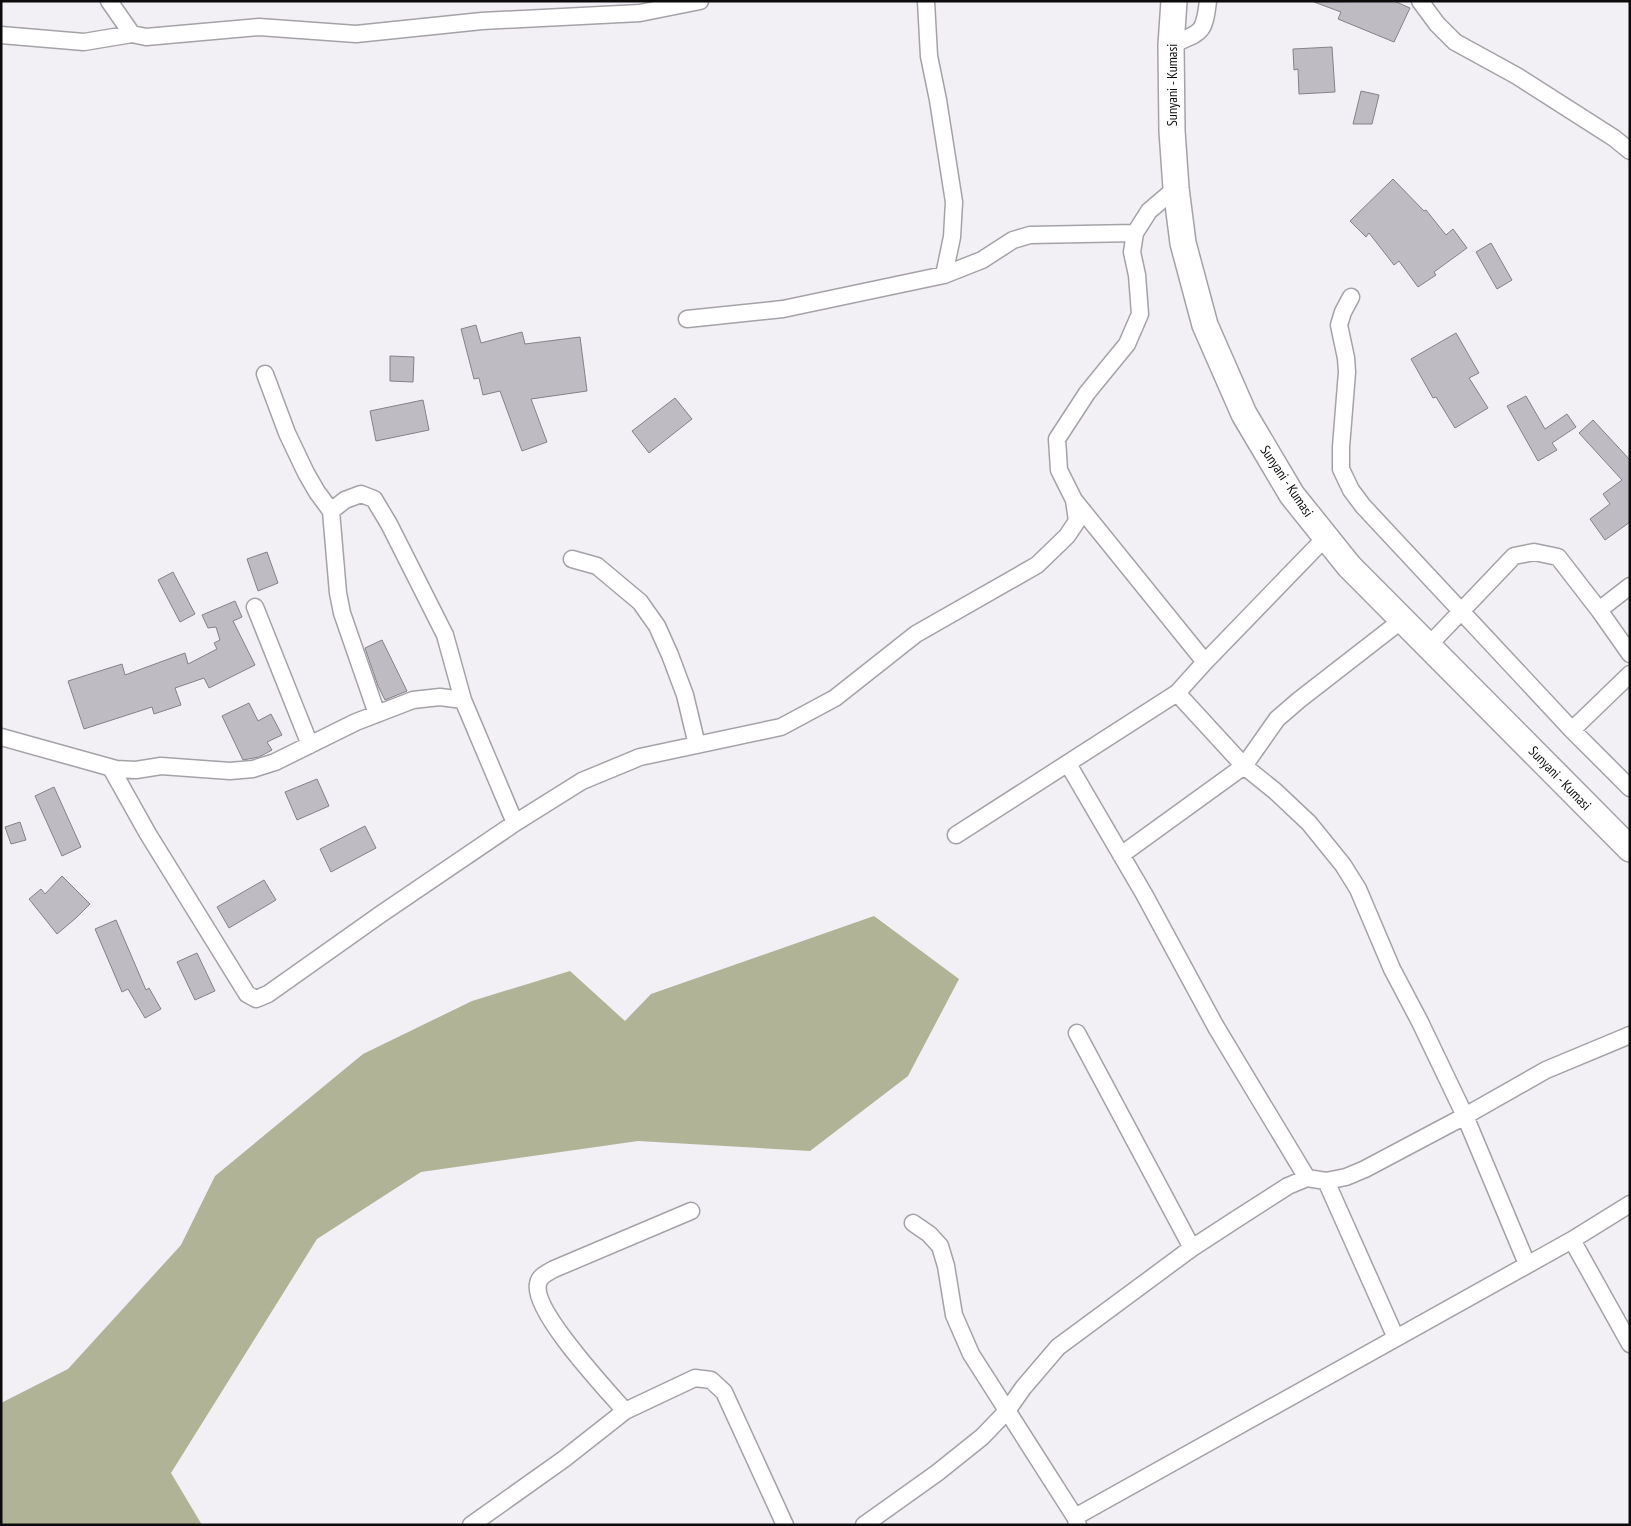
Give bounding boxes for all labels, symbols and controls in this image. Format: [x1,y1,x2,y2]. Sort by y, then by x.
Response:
street label: Sunyani - Kumasi [1163,44,1181,126]
street label: Sunyani - Kumasi [1257,442,1317,520]
street label: Sunyani - Kumasi [1525,742,1595,814]

